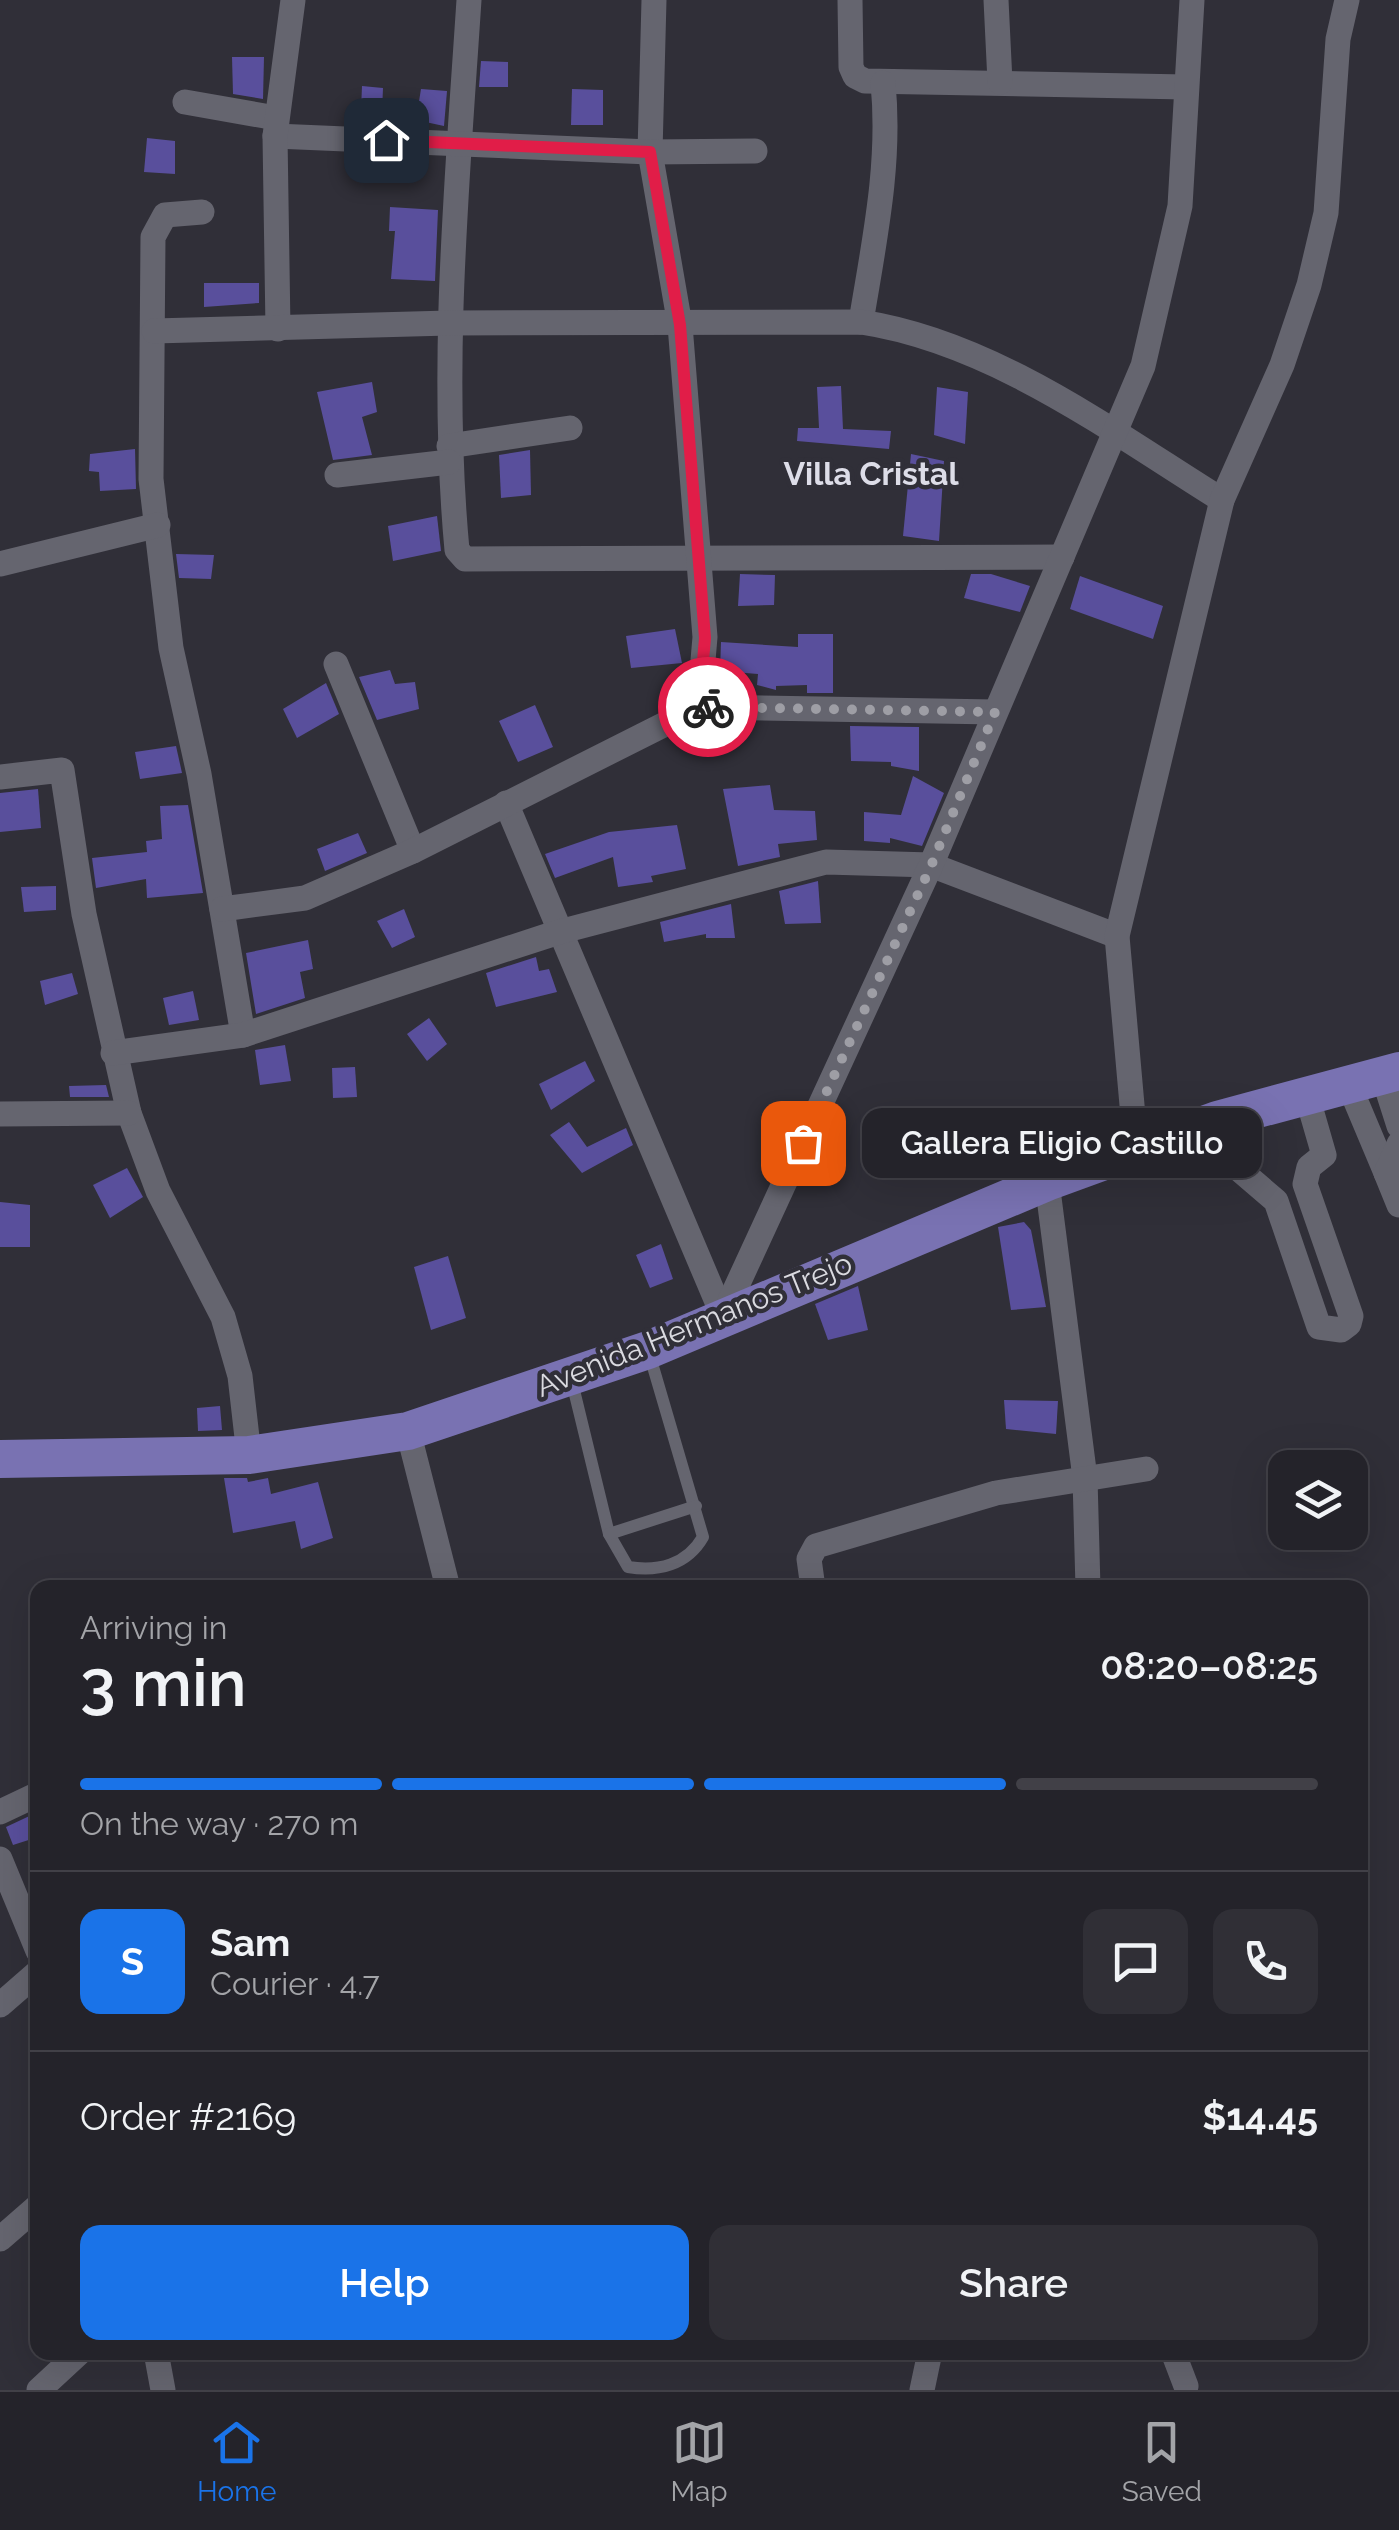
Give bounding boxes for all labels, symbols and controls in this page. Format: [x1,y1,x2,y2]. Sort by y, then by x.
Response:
pin [344,98,429,183]
icon: home [359,113,414,168]
district label: Villa Cristal [783,455,959,492]
courier [658,657,758,757]
icon: bike [681,680,736,735]
pin [761,1101,846,1186]
callout: Gallera Eligio Castillo [863,1108,1263,1178]
icon: bag [776,1116,831,1171]
text: Gallera Eligio Castillo [901,1124,1223,1161]
street label: Avenida Hermanos Trejo [531,1245,857,1404]
map controls [1268,1450,1368,1550]
button: layers [1268,1450,1368,1550]
text: Arriving in [80,1609,227,1646]
text: 08:20–08:25 [1100,1643,1318,1688]
text: 3 min [80,1645,247,1721]
text: On the way · 270 m [80,1805,358,1842]
button: chat [1083,1909,1188,2014]
button: phone [1213,1909,1318,2014]
text: Sam [210,1920,290,1965]
text: S [121,1939,144,1984]
text: Courier · 4.7 [210,1965,380,2002]
text: Order #2169 [80,2094,296,2139]
text: $14.45 [1202,2094,1318,2139]
button: Help [80,2225,689,2340]
button: Share [709,2225,1318,2340]
tab: Home [197,2415,276,2508]
tab: Map [671,2415,728,2508]
tab: Saved [1122,2415,1202,2508]

